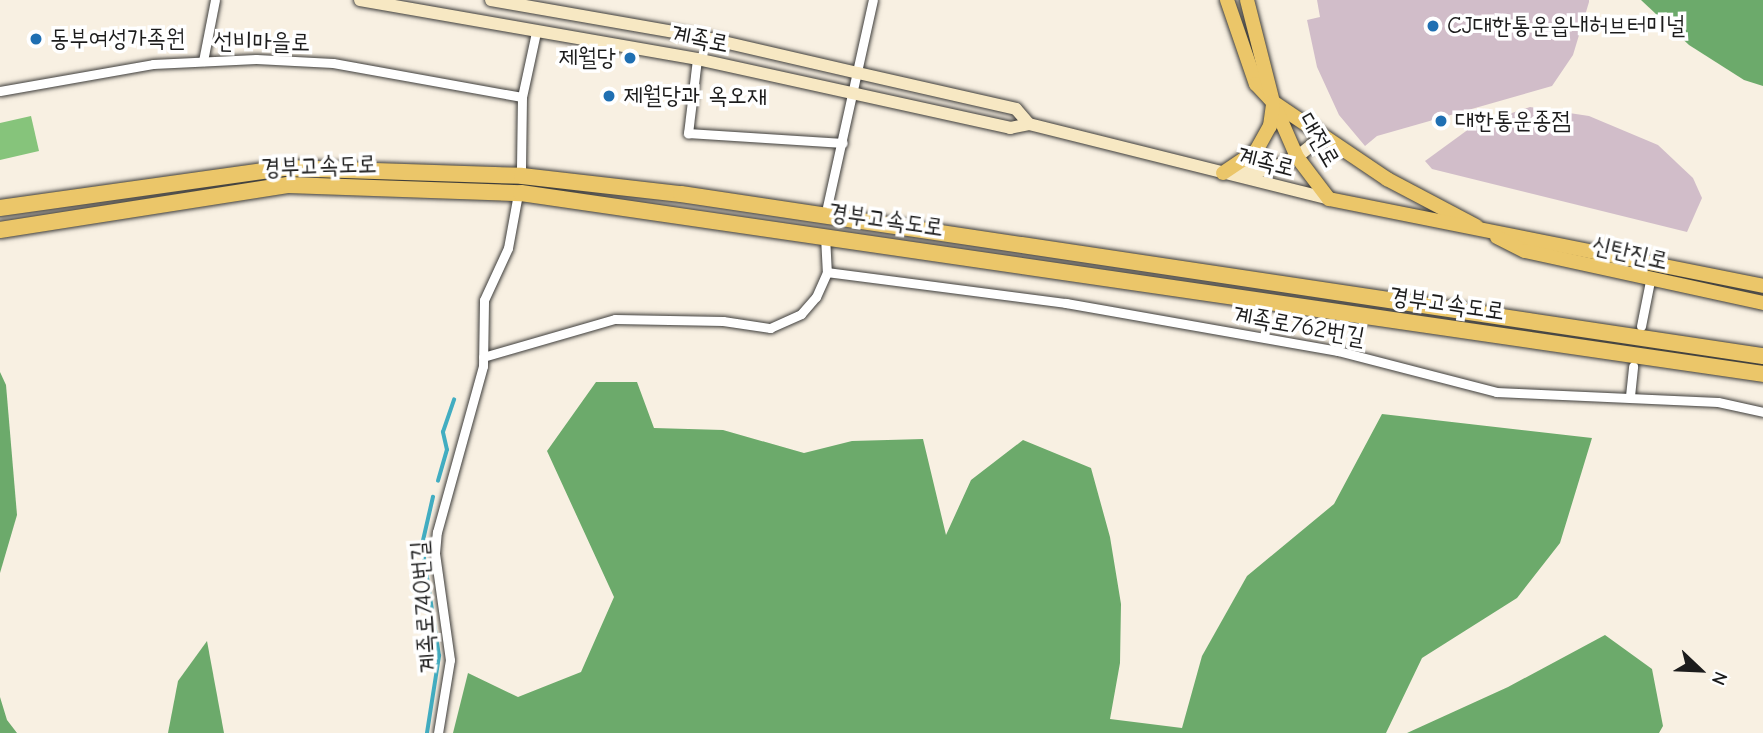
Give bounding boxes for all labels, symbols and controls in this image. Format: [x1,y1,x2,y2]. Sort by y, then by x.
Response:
place label: CJ대한통운읍내허브터미널 [1447,12,1685,40]
marker: CJ대한통운읍내허브터미널 [1425,18,1441,34]
street label: 계족로 [669,19,731,59]
place label: 동부여성가족원 [50,25,185,53]
street label: 선비마을로 [213,27,311,57]
marker: 동부여성가족원 [28,31,44,47]
place label: 제월당 [558,44,616,72]
marker: 제월당 [622,50,638,66]
place label: 제월당과 옥오재 [623,82,766,110]
marker: 제월당과 옥오재 [601,88,617,104]
place label: 대한통운종점 [1455,107,1571,135]
street label: 대전로 [1292,108,1346,172]
marker: 대한통운종점 [1433,113,1449,129]
street label: 계족로 [1234,141,1298,183]
street label: 경부고속도로 [261,150,377,182]
street label: 경부고속도로 [827,198,945,242]
street label: 신탄진로 [1589,230,1671,276]
street label: 경부고속도로 [1388,282,1506,326]
street label: 계족로762번길 [1231,300,1367,352]
street label: 계족로740번길 [405,540,443,674]
north arrow [1665,635,1735,705]
text: N [1707,668,1732,688]

